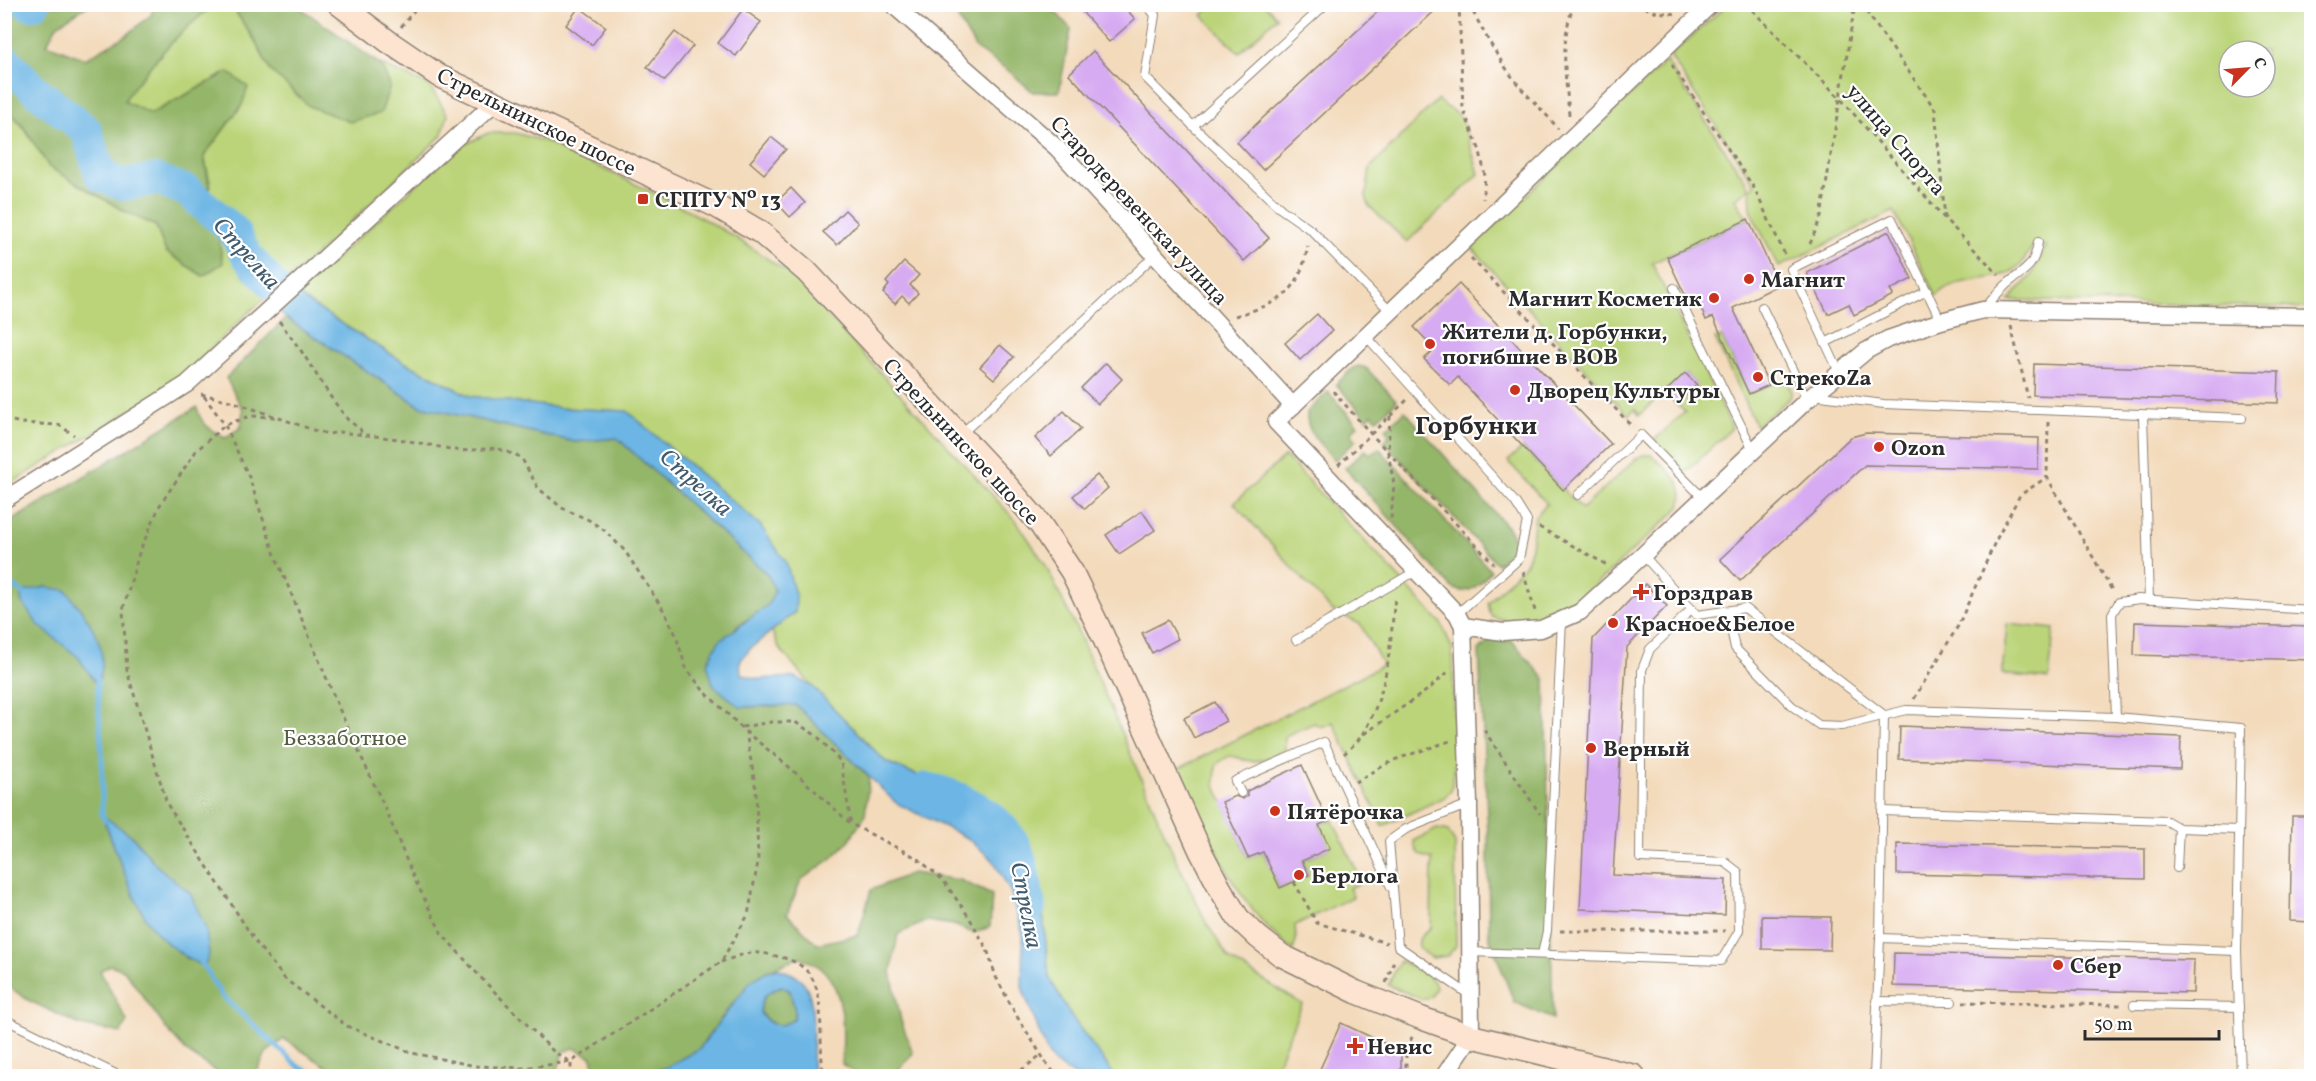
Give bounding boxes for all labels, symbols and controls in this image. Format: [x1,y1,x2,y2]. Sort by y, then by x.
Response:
north arrow [2217,39,2277,99]
text: С [2247,54,2271,73]
street label: Стрельнинское шоссе [431,61,641,185]
street label: улица Спорта [1838,78,1952,203]
street label: Стародеревенская улица [1042,110,1234,313]
place label: СГПТУ N⁰ 13 [655,186,781,217]
marker: СГПТУ N⁰ 13 [636,192,650,206]
water label: Стрелка [203,210,288,298]
place label: Магнит [1761,266,1845,297]
marker: Магнит [1742,272,1756,286]
place label: Магнит Косметик [1508,285,1702,316]
marker: Магнит Косметик [1707,291,1721,305]
place label: Жители д. Горбунки, погибшие в ВОВ [1442,318,1668,374]
marker: Жители д. Горбунки, погибшие в ВОВ [1423,337,1437,351]
street label: Стрельнинское шоссе [874,352,1046,533]
place label: СтрекоZа [1770,364,1872,395]
marker: СтрекоZа [1751,370,1765,384]
place label: Дворец Культуры [1527,377,1720,408]
marker: Дворец Культуры [1508,383,1522,397]
district label: Горбунки [1415,409,1537,445]
place label: Ozon [1891,434,1946,465]
marker: Ozon [1872,440,1886,454]
water label: Стрелка [651,441,739,526]
place label: Горздрав [1653,579,1753,610]
marker: Горздрав [1634,585,1648,599]
place label: Красное&Белое [1625,610,1795,641]
marker: Красное&Белое [1606,616,1620,630]
park label: Беззаботное [283,724,407,755]
place label: Верный [1603,735,1690,766]
marker: Верный [1584,741,1598,755]
place label: Пятёрочка [1287,798,1404,829]
marker: Пятёрочка [1268,804,1282,818]
water label: Стрелка [1000,859,1050,952]
place label: Берлога [1311,862,1398,893]
marker: Берлога [1292,868,1306,882]
place label: Сбер [2070,952,2122,983]
marker: Сбер [2051,958,2065,972]
scale bar [2085,1003,2218,1041]
text: 50 m [2094,1013,2133,1038]
place label: Невис [1367,1033,1432,1064]
marker: Невис [1348,1039,1362,1053]

